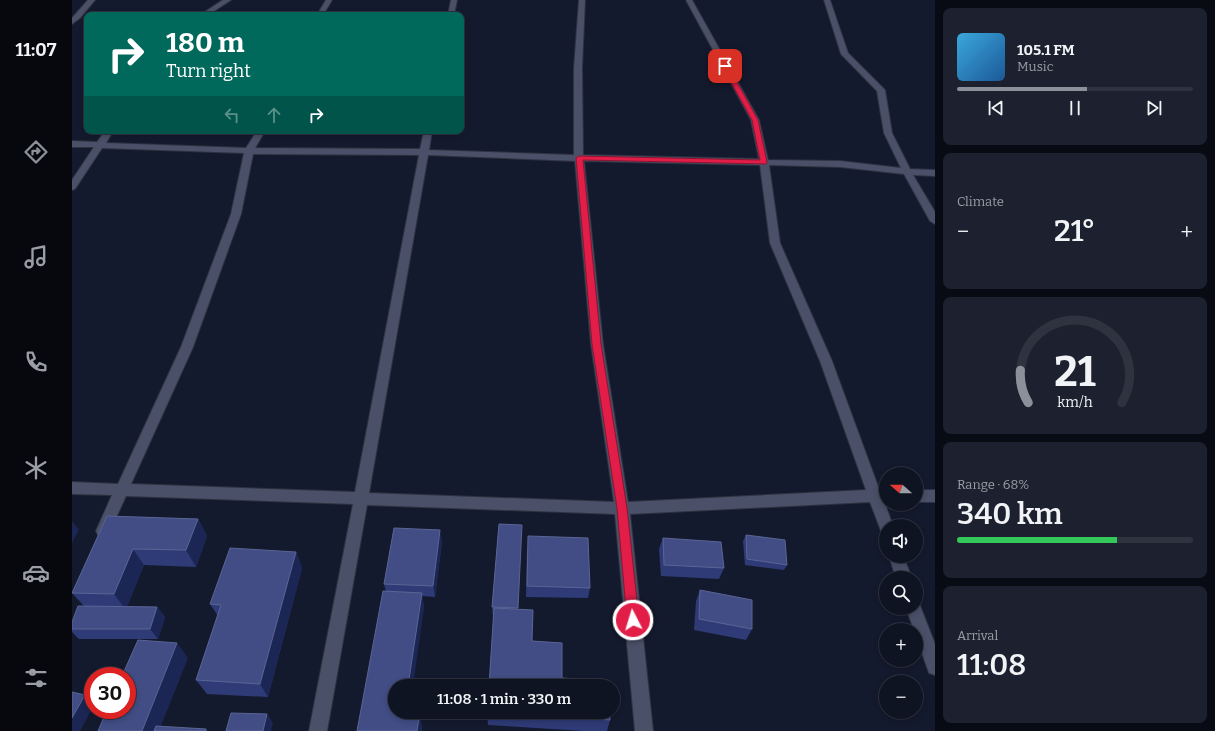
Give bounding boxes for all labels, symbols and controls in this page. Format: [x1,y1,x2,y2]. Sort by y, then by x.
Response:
text: 180 m [166,26,244,59]
icon: right [100,28,152,80]
text: 11:07 [16,39,56,61]
text: 105.1 FM [1017,41,1075,59]
pin [708,49,742,83]
icon: arrive [714,55,736,77]
text: Music [1017,59,1053,74]
text: Turn right [166,60,251,82]
icon: previous [985,97,1007,119]
icon: pause [1064,97,1086,119]
icon: next [1143,97,1165,119]
icon: left [221,104,243,126]
icon: ahead [263,104,285,126]
icon: right [305,104,327,126]
icon: directions [22,138,50,166]
text: Climate [957,194,1004,209]
text: 21° [1054,213,1095,249]
text: − [957,218,969,245]
text: + [1180,218,1193,245]
icon: music [22,243,50,271]
text: 21 [1054,347,1096,397]
icon: phone [22,348,50,376]
text: km/h [1057,394,1093,411]
icon: climate [22,454,50,482]
north arrow [879,467,923,511]
map controls [879,467,923,719]
text: Range · 68% [957,477,1029,492]
text: 340 km [957,496,1063,532]
button: sound [879,519,923,563]
icon: car [22,559,50,587]
button: search [879,571,923,615]
position arrow [612,599,654,641]
button: + [879,623,923,667]
text: Arrival [957,628,998,643]
text: 11:08 [957,647,1026,683]
icon: filters [22,664,50,692]
speed limit sign: 30 [84,667,136,719]
button: − [879,675,923,719]
text: 11:08 · 1 min · 330 m [437,690,571,708]

